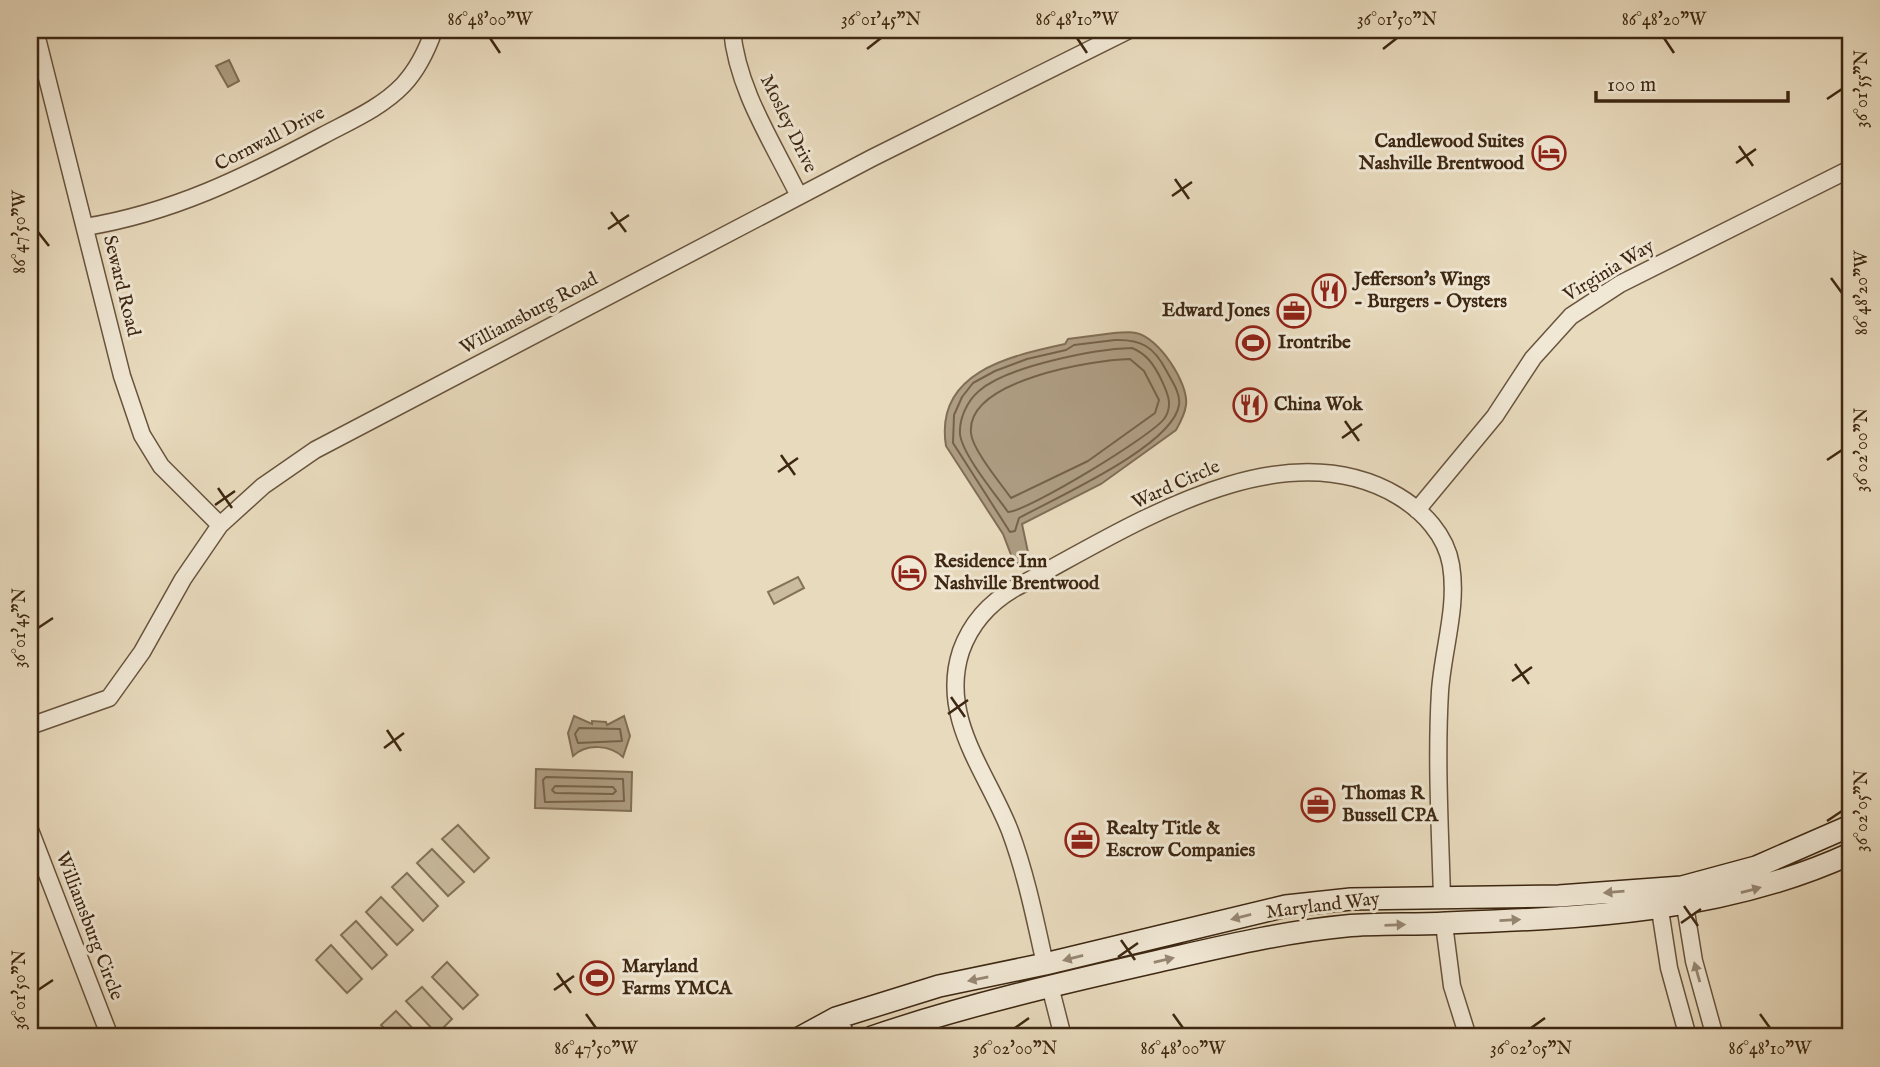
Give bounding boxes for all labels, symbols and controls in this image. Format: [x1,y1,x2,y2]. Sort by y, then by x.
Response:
text: 86°48'00"W [448,9,533,32]
text: 36°01'45"N [841,9,922,32]
text: 86°48'10"W [1036,9,1119,32]
text: 36°01'50"N [1357,9,1438,32]
text: 86°48'20"W [1622,9,1707,32]
text: 36°01'55"N [1851,50,1874,128]
scale bar [1596,60,1789,104]
street label: Mosley Drive [754,71,822,177]
text: 100 m [1607,72,1656,99]
street label: Cornwall Drive [211,101,329,177]
place label: Candlewood Suites Nashville Brentwood [1358,130,1525,176]
hotel icon: Candlewood Suites Nashville Brentwood [1530,134,1568,172]
text: 86°47'50"W [9,189,32,274]
street label: Seward Road [97,233,145,340]
street label: Virginia Way [1558,234,1659,308]
text: 86°48'20"W [1851,250,1874,335]
street label: Williamsburg Road [456,267,603,360]
place label: Jefferson's Wings - Burgers - Oysters [1351,268,1507,314]
restaurant icon: Jefferson's Wings - Burgers - Oysters [1310,272,1348,310]
office icon: Edward Jones [1275,292,1313,330]
place label: Edward Jones [1162,299,1270,323]
sports icon: Irontribe [1234,324,1272,362]
place label: Irontribe [1278,331,1351,355]
restaurant icon: China Wok [1231,386,1269,424]
place label: China Wok [1274,393,1364,417]
text: 36°02'00"N [1851,407,1874,492]
street label: Ward Circle [1128,455,1224,515]
place label: Residence Inn Nashville Brentwood [933,550,1100,596]
hotel icon: Residence Inn Nashville Brentwood [890,554,928,592]
text: 36°01'45"N [9,587,32,668]
text: 36°02'05"N [1851,770,1874,852]
place label: Thomas R Bussell CPA [1341,782,1439,828]
office icon: Thomas R Bussell CPA [1299,786,1337,824]
place label: Realty Title & Escrow Companies [1106,817,1255,863]
office icon: Realty Title & Escrow Companies [1063,821,1101,859]
street label: Williamsburg Circle [50,848,128,1004]
one-way arrow [1740,884,1761,894]
street label: Maryland Way [1265,887,1382,925]
one-way arrow [1603,887,1625,898]
one-way arrow [1230,912,1252,923]
one-way arrow [1499,915,1521,926]
one-way arrow [1385,919,1407,931]
text: 36°01'50"N [9,949,32,1030]
one-way arrow [1062,953,1084,964]
one-way arrow [1153,954,1175,965]
place label: Maryland Farms YMCA [622,955,733,1001]
sports icon: Maryland Farms YMCA [578,959,616,997]
one-way arrow [1691,961,1702,983]
one-way arrow [967,973,989,984]
text: 86°47'50"W [554,1038,639,1061]
text: 36°02'00"N [973,1038,1058,1061]
text: 86°48'00"W [1141,1038,1226,1061]
text: 36°02'05"N [1490,1038,1572,1061]
text: 86°48'10"W [1729,1038,1812,1061]

